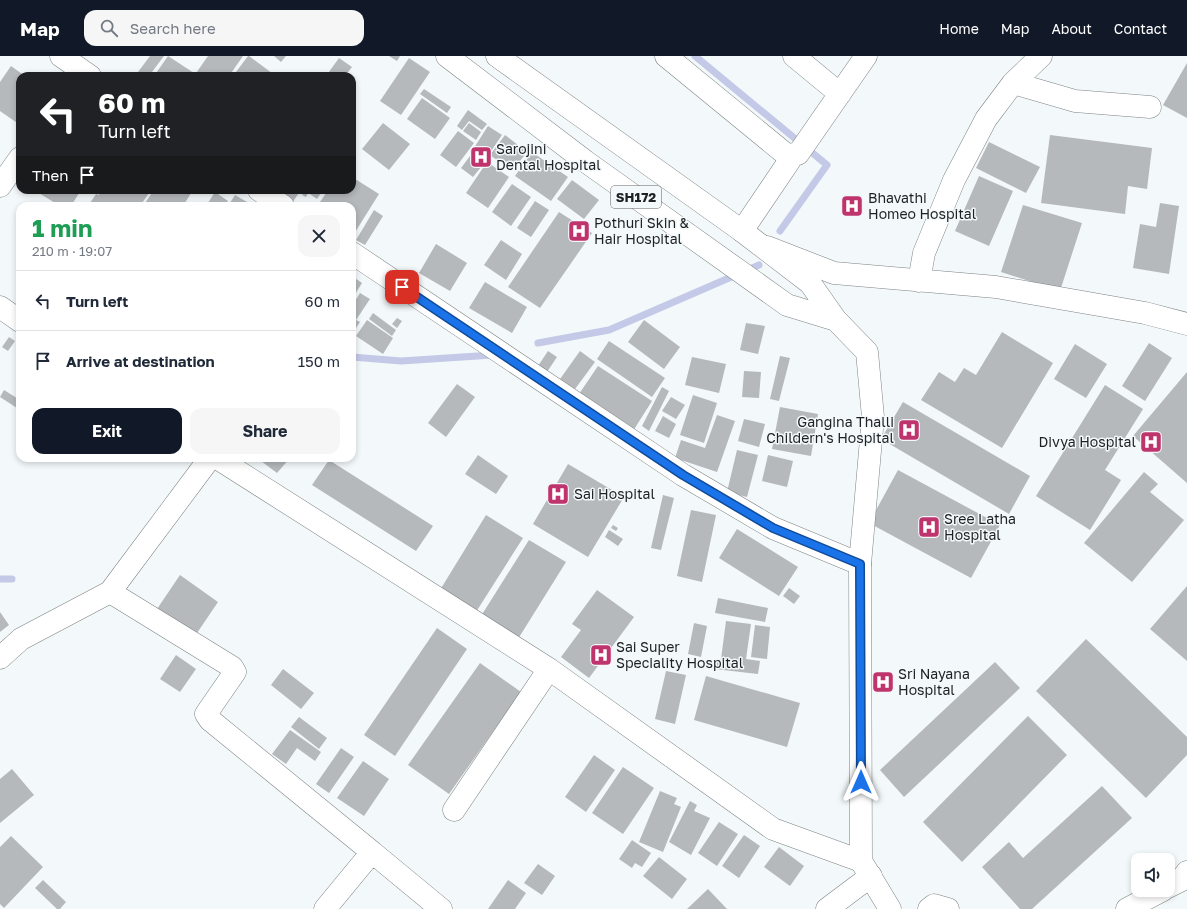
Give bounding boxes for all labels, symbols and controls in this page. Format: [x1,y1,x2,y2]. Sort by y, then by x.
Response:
search box [84,10,364,46]
text: Map [20,17,60,40]
icon: search [98,17,120,39]
text: Search here [130,19,216,37]
text: Home [939,20,979,37]
text: Map [1001,20,1029,37]
text: About [1051,20,1092,37]
text: Contact [1114,20,1167,37]
text: 60 m [98,86,165,119]
icon: left [32,88,84,140]
text: Turn left [98,120,171,142]
place label: Sarojini Dental Hospital [496,140,601,173]
hospital icon: Sarojini Dental Hospital [468,144,494,170]
icon: arrive [76,164,98,186]
text: Then [32,166,68,184]
road number: SH172 [611,186,661,208]
place label: Bhavathi Homeo Hospital [868,189,976,222]
hospital icon: Bhavathi Homeo Hospital [839,193,865,219]
text: 1 min [32,213,92,242]
place label: Pothuri Skin & Hair Hospital [594,214,690,247]
button: close [298,215,340,257]
hospital icon: Pothuri Skin & Hair Hospital [566,218,592,244]
text: 210 m · 19:07 [32,243,112,259]
pin [385,270,419,304]
icon: arrive [391,276,413,298]
icon: left [32,290,54,312]
text: Turn left [66,292,128,310]
text: 60 m [305,292,340,310]
icon: arrive [32,350,54,372]
text: Arrive at destination [66,352,215,370]
text: 150 m [298,352,340,370]
button: Exit [32,408,182,454]
button: Share [190,408,340,454]
place label: Gangina Thalli Childern's Hospital [766,413,894,446]
hospital icon: Gangina Thalli Childern's Hospital [896,417,922,443]
hospital icon: Divya Hospital [1138,429,1164,455]
place label: Divya Hospital [1039,433,1136,450]
hospital icon: Sai Hospital [545,481,571,507]
place label: Sai Hospital [574,485,655,502]
place label: Sree Latha Hospital [944,510,1016,543]
hospital icon: Sree Latha Hospital [916,514,942,540]
place label: Sai Super Speciality Hospital [616,638,743,671]
hospital icon: Sai Super Speciality Hospital [588,642,614,668]
place label: Sri Nayana Hospital [898,665,970,698]
hospital icon: Sri Nayana Hospital [870,669,896,695]
position arrow [840,761,882,803]
map controls [1131,853,1175,897]
button: sound [1131,853,1175,897]

